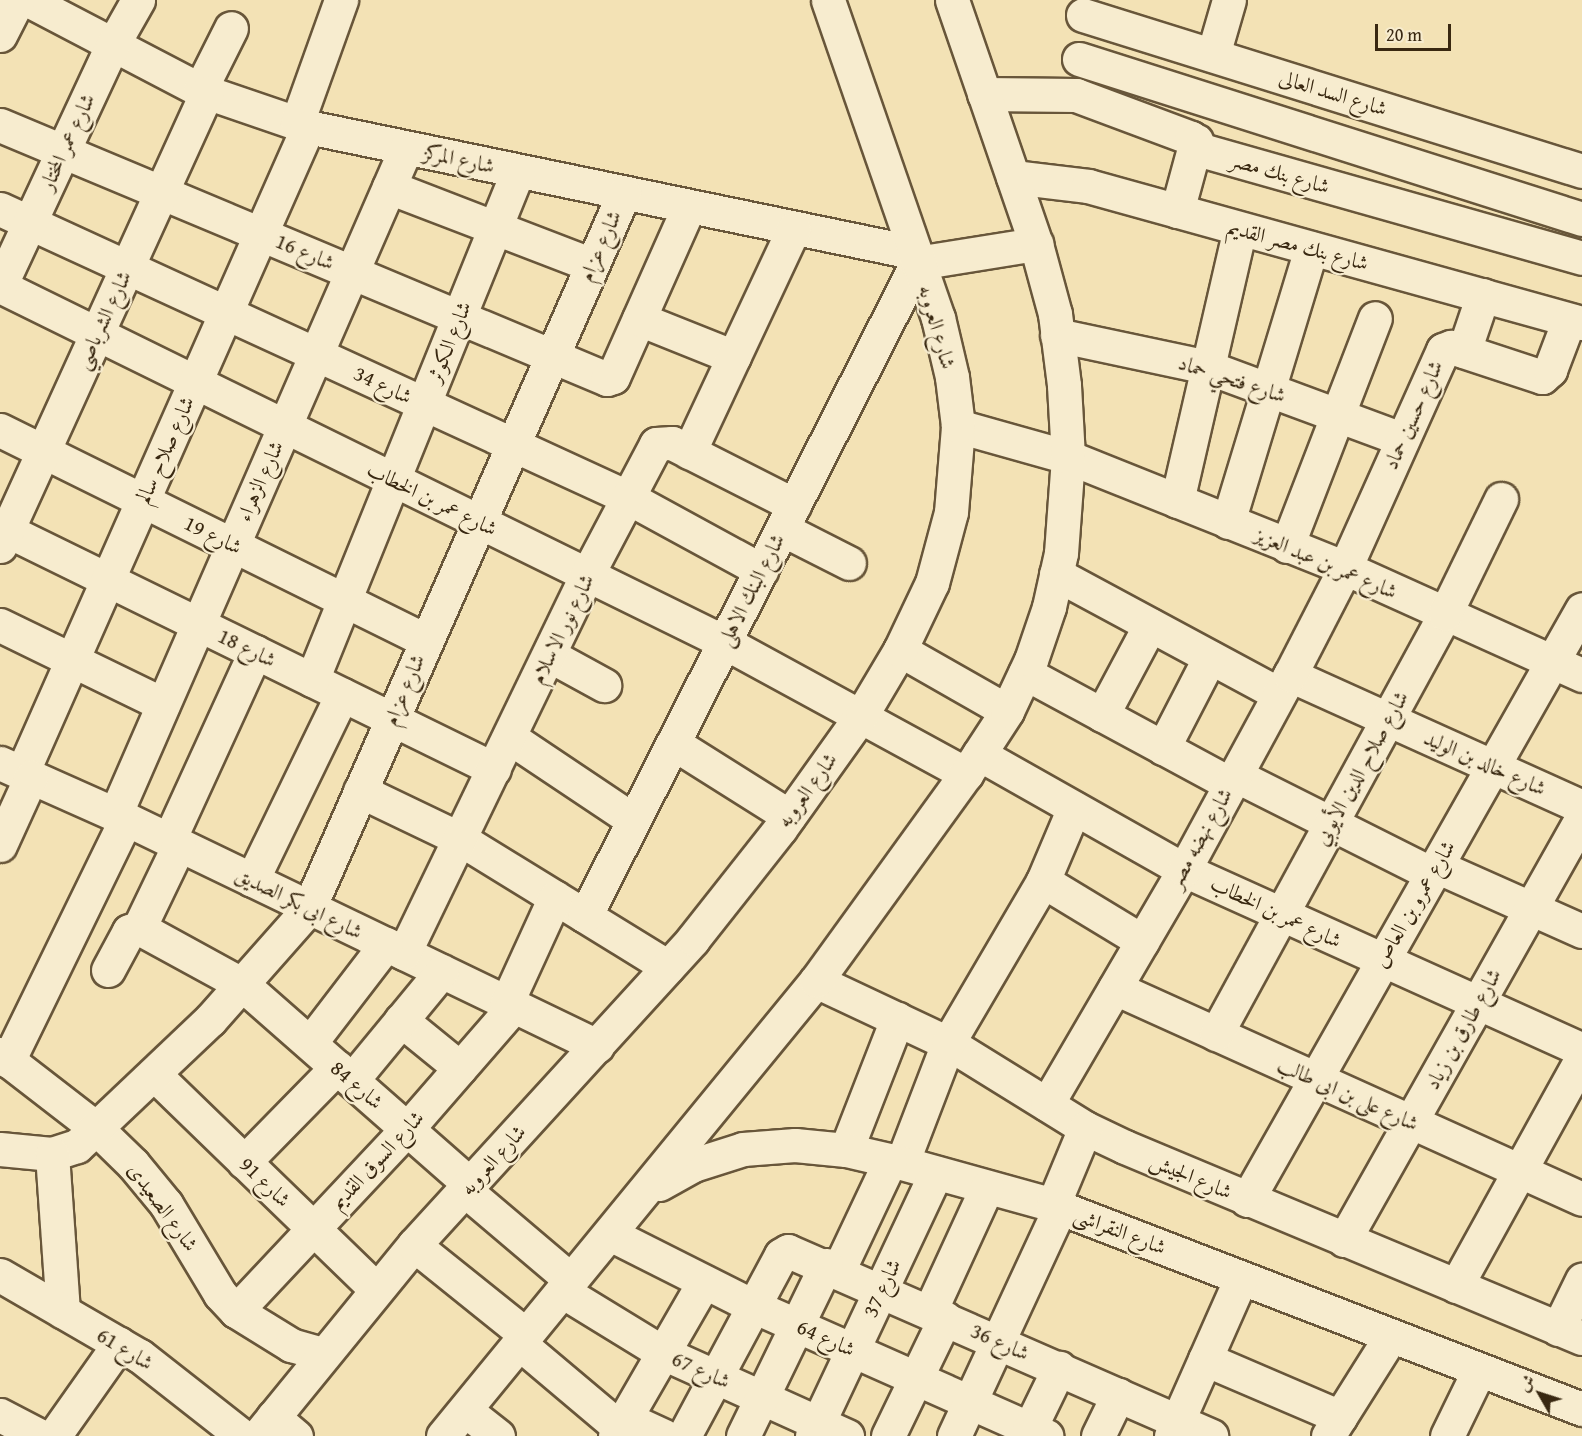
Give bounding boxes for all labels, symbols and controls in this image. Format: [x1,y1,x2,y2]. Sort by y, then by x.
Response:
scale bar [1378,12,1454,50]
text: 20 m [1386,21,1422,48]
street label: شارع السد العالى [1276,65,1390,121]
street label: شارع عمر المختار [34,90,100,194]
street label: شارع المركز [421,139,497,179]
street label: شارع بنك مصر [1227,147,1333,199]
street label: شارع عزام [573,207,627,285]
street label: شارع بنك مصر القديم [1225,214,1371,276]
street label: شارع 16 [272,228,338,276]
street label: شارع الشرباصي [69,267,137,373]
street label: شارع العروبه [913,282,961,372]
street label: شارع الكوثر [421,298,477,386]
street label: شارع فتحي حماد [1175,350,1289,408]
street label: شارع حسين حماد [1378,356,1448,474]
street label: شارع 34 [350,361,416,409]
street label: شارع صلاح سالم [130,392,200,508]
street label: شارع الزهراء [231,437,289,525]
street label: شارع عمر بن الخطاب [363,457,501,541]
street label: شارع 19 [180,510,246,560]
street label: شارع عمر بن عبد العزيز [1251,522,1401,604]
street label: شارع البنك الاهلى [712,530,790,650]
street label: شارع نور الاسلام [525,570,599,688]
street label: شارع 18 [214,623,280,673]
street label: شارع عزام [378,651,430,729]
street label: شارع صلاح الدين الأيوبي [1308,686,1414,850]
street label: شارع خالد بن الوليد [1420,725,1550,801]
street label: شارع العروبه [771,748,843,832]
street label: شارع نهضه مصر [1162,784,1238,892]
street label: شارع عمرو بن العاص [1367,836,1461,972]
street label: شارع ابى بكر الصديق [231,861,367,945]
street label: شارع عمر بن الخطاب [1206,871,1346,953]
street label: شارع طارق بن زياد [1419,964,1507,1094]
street label: شارع على بن ابى طالب [1274,1052,1422,1136]
street label: شارع 84 [326,1055,388,1115]
street label: شارع السوق القديم [325,1105,429,1215]
street label: شارع العروبه [455,1120,531,1200]
street label: شارع الجيش [1146,1147,1236,1205]
street label: شارع 91 [234,1152,296,1212]
street label: شارع الصعيدى [122,1158,204,1256]
street label: شارع النقراشى [1070,1202,1170,1260]
street label: شارع 37 [858,1255,906,1321]
street label: شارع 64 [793,1314,859,1362]
street label: شارع 36 [967,1318,1033,1366]
street label: شارع 61 [92,1322,158,1376]
street label: شارع 67 [668,1346,734,1394]
north arrow [1510,1364,1570,1424]
text: ش [1512,1369,1540,1396]

